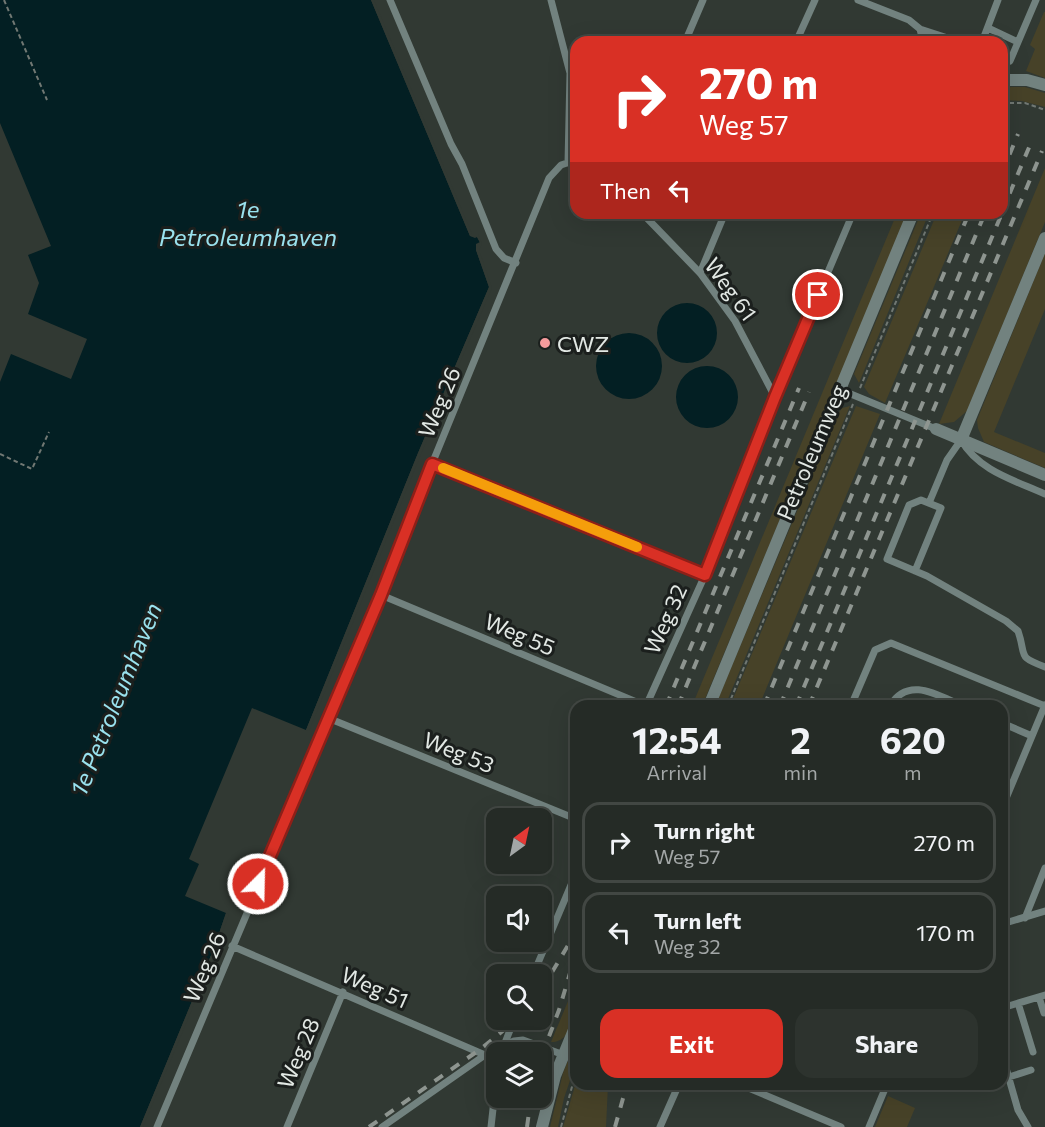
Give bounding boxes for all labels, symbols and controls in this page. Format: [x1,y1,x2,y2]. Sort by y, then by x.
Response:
text: 270 m [699,56,818,108]
icon: right [600,60,678,138]
text: Weg 57 [699,108,788,141]
icon: left [663,174,696,207]
text: Then [600,177,651,204]
water label: 1e Petroleumhaven [159,194,337,251]
street label: Weg 61 [699,252,763,326]
pin [792,269,843,320]
icon: arrive [801,278,834,311]
place label: CWZ [557,330,609,357]
marker: CWZ [538,336,552,350]
street label: Weg 26 [412,363,466,441]
street label: Petroleumweg [770,380,852,524]
street label: Weg 32 [638,580,692,658]
water label: 1e Petroleumhaven [63,598,167,800]
street label: Weg 55 [481,607,559,661]
text: 12:54 [632,717,721,761]
text: 2 [790,717,811,761]
text: 620 [880,717,946,761]
street label: Weg 53 [420,726,498,778]
text: Arrival [647,760,707,784]
text: min [784,760,818,784]
text: m [904,760,922,784]
north arrow [486,808,552,874]
map controls [486,808,552,1108]
text: Turn right [654,817,755,844]
icon: right [603,826,636,859]
text: 270 m [914,829,975,856]
text: Weg 57 [654,844,720,868]
position arrow [226,852,290,916]
button: sound [486,886,552,952]
text: Turn left [654,907,741,934]
icon: left [603,916,636,949]
text: 170 m [916,919,975,946]
street label: Weg 26 [177,928,231,1006]
text: Weg 32 [654,934,721,958]
street label: Weg 51 [337,960,413,1014]
button: search [486,964,552,1030]
button: Exit [600,1009,783,1078]
button: Share [795,1009,978,1078]
street label: Weg 28 [271,1014,325,1092]
button: layers [486,1042,552,1108]

